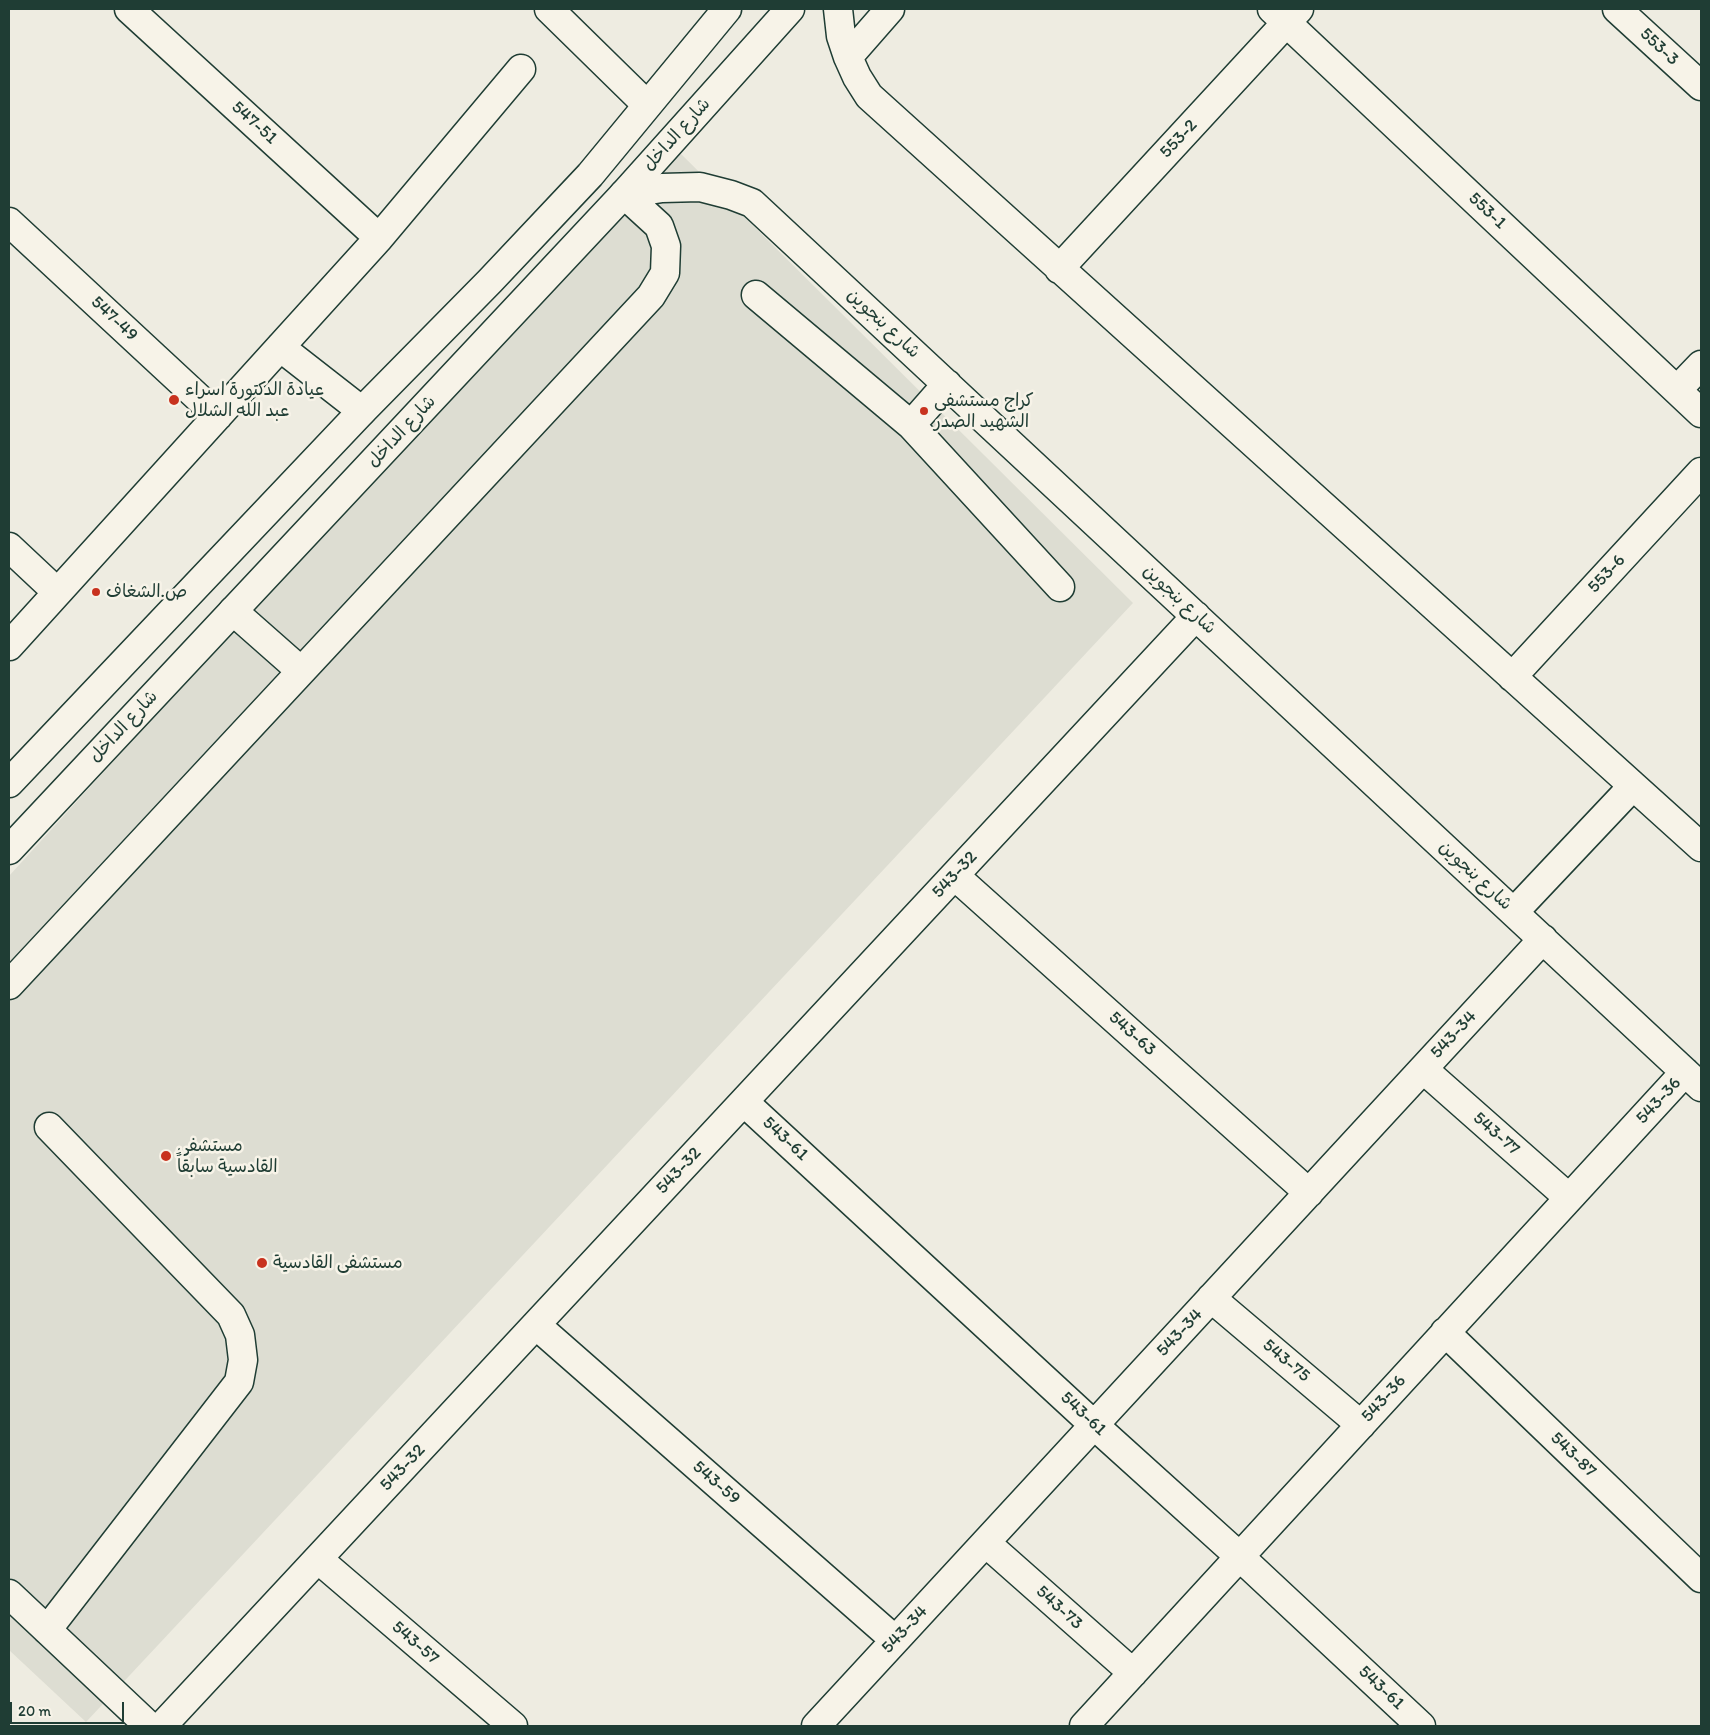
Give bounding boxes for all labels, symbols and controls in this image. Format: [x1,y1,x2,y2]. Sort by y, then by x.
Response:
street label: 553-3 [1635,24,1683,70]
street label: شارع الداخل [639,94,715,176]
street label: 547-51 [227,97,281,149]
street label: 553-2 [1156,115,1202,163]
street label: 553-1 [1463,188,1511,234]
street label: شارع بنجوين [842,285,924,363]
street label: 547-49 [86,292,142,346]
place label: عيادة الدكتورة اسراء عبد الله الشلال [185,379,324,422]
place label: كراج مستشفى الشهيد الصدر [934,390,1034,432]
street label: شارع الداخل [363,391,441,473]
marker: عيادة الدكتورة اسراء عبد الله الشلال [167,393,181,407]
marker: كراج مستشفى الشهيد الصدر [918,405,930,417]
street label: 553-6 [1584,550,1630,598]
street label: شارع بنجوين [1138,561,1220,639]
place label: ص.الشغاف [106,581,187,603]
marker: ص.الشغاف [90,586,102,598]
street label: شارع الداخل [85,686,163,768]
street label: شارع بنجوين [1434,837,1516,915]
street label: 543-32 [928,847,982,903]
street label: 543-34 [1426,1006,1482,1064]
street label: 543-63 [1104,1007,1160,1061]
street label: 543-36 [1632,1073,1686,1129]
street label: 543-77 [1468,1108,1524,1160]
street label: 543-61 [757,1112,813,1166]
place label: مستشفى القادسية سابقاً [177,1135,278,1178]
street label: 543-32 [652,1143,706,1199]
marker: مستشفى القادسية سابقاً [159,1149,173,1163]
place label: مستشفى القادسية [273,1252,403,1274]
marker: مستشفى القادسية [255,1256,269,1270]
street label: 543-34 [1152,1304,1208,1362]
street label: 543-75 [1258,1335,1314,1387]
street label: 543-36 [1357,1371,1411,1427]
street label: 543-61 [1055,1387,1111,1441]
street label: 543-87 [1545,1428,1601,1482]
street label: 543-32 [376,1440,430,1496]
street label: 543-59 [688,1456,744,1510]
street label: 543-73 [1031,1581,1087,1635]
street label: 543-34 [877,1601,933,1659]
street label: 543-57 [387,1617,443,1669]
street label: 543-61 [1353,1661,1409,1715]
scale bar [12,1692,126,1724]
text: 20 m [18,1702,51,1720]

